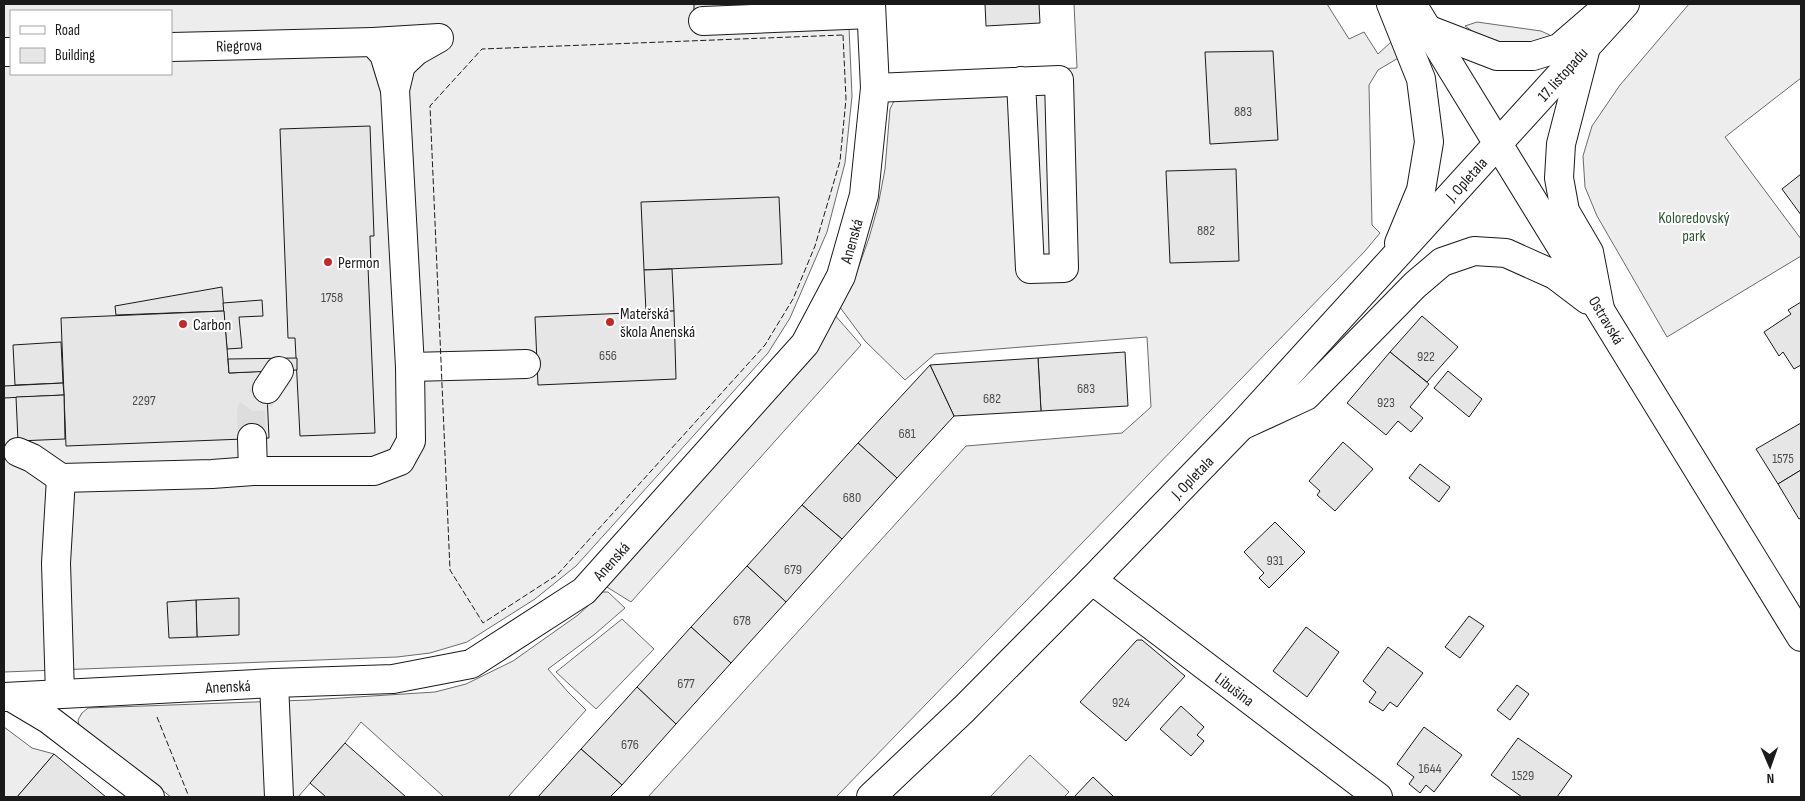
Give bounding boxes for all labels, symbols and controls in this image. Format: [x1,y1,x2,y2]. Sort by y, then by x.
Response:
legend [10,10,172,75]
text: Road [55,21,80,40]
street label: Riegrova [216,36,262,57]
street label: 17. listopadu [1534,44,1592,106]
text: Building [55,46,95,65]
house number: 883 [1234,103,1252,120]
street label: J. Opletala [1442,154,1492,207]
park label: Koloredovský park [1658,209,1730,246]
street label: Anenská [837,217,868,267]
house number: 882 [1197,222,1215,239]
place label: Permon [338,254,380,273]
marker: Permon [322,256,334,268]
house number: 1758 [321,289,343,306]
street label: Ostravská [1584,293,1628,348]
place label: Mateřská škola Anenská [620,305,695,342]
place label: Carbon [193,316,231,335]
marker: Mateřská škola Anenská [604,316,616,328]
marker: Carbon [177,318,189,330]
house number: 656 [599,347,617,364]
house number: 922 [1417,348,1435,365]
house number: 683 [1077,380,1095,397]
house number: 682 [983,390,1001,407]
house number: 2297 [132,392,156,409]
house number: 923 [1377,394,1395,411]
house number: 681 [898,425,916,442]
house number: 1575 [1772,450,1794,467]
street label: J. Opletala [1167,453,1218,504]
house number: 680 [843,489,861,506]
street label: Anenská [589,539,634,586]
house number: 931 [1267,552,1284,569]
house number: 679 [784,561,802,578]
house number: 678 [733,612,751,629]
street label: Libušina [1211,669,1257,711]
house number: 677 [677,675,695,692]
street label: Anenská [204,677,251,698]
house number: 924 [1112,694,1130,711]
house number: 676 [621,736,639,753]
north arrow [1745,741,1795,791]
house number: 1644 [1418,760,1442,777]
house number: 1529 [1512,767,1534,784]
text: N [1766,770,1774,787]

